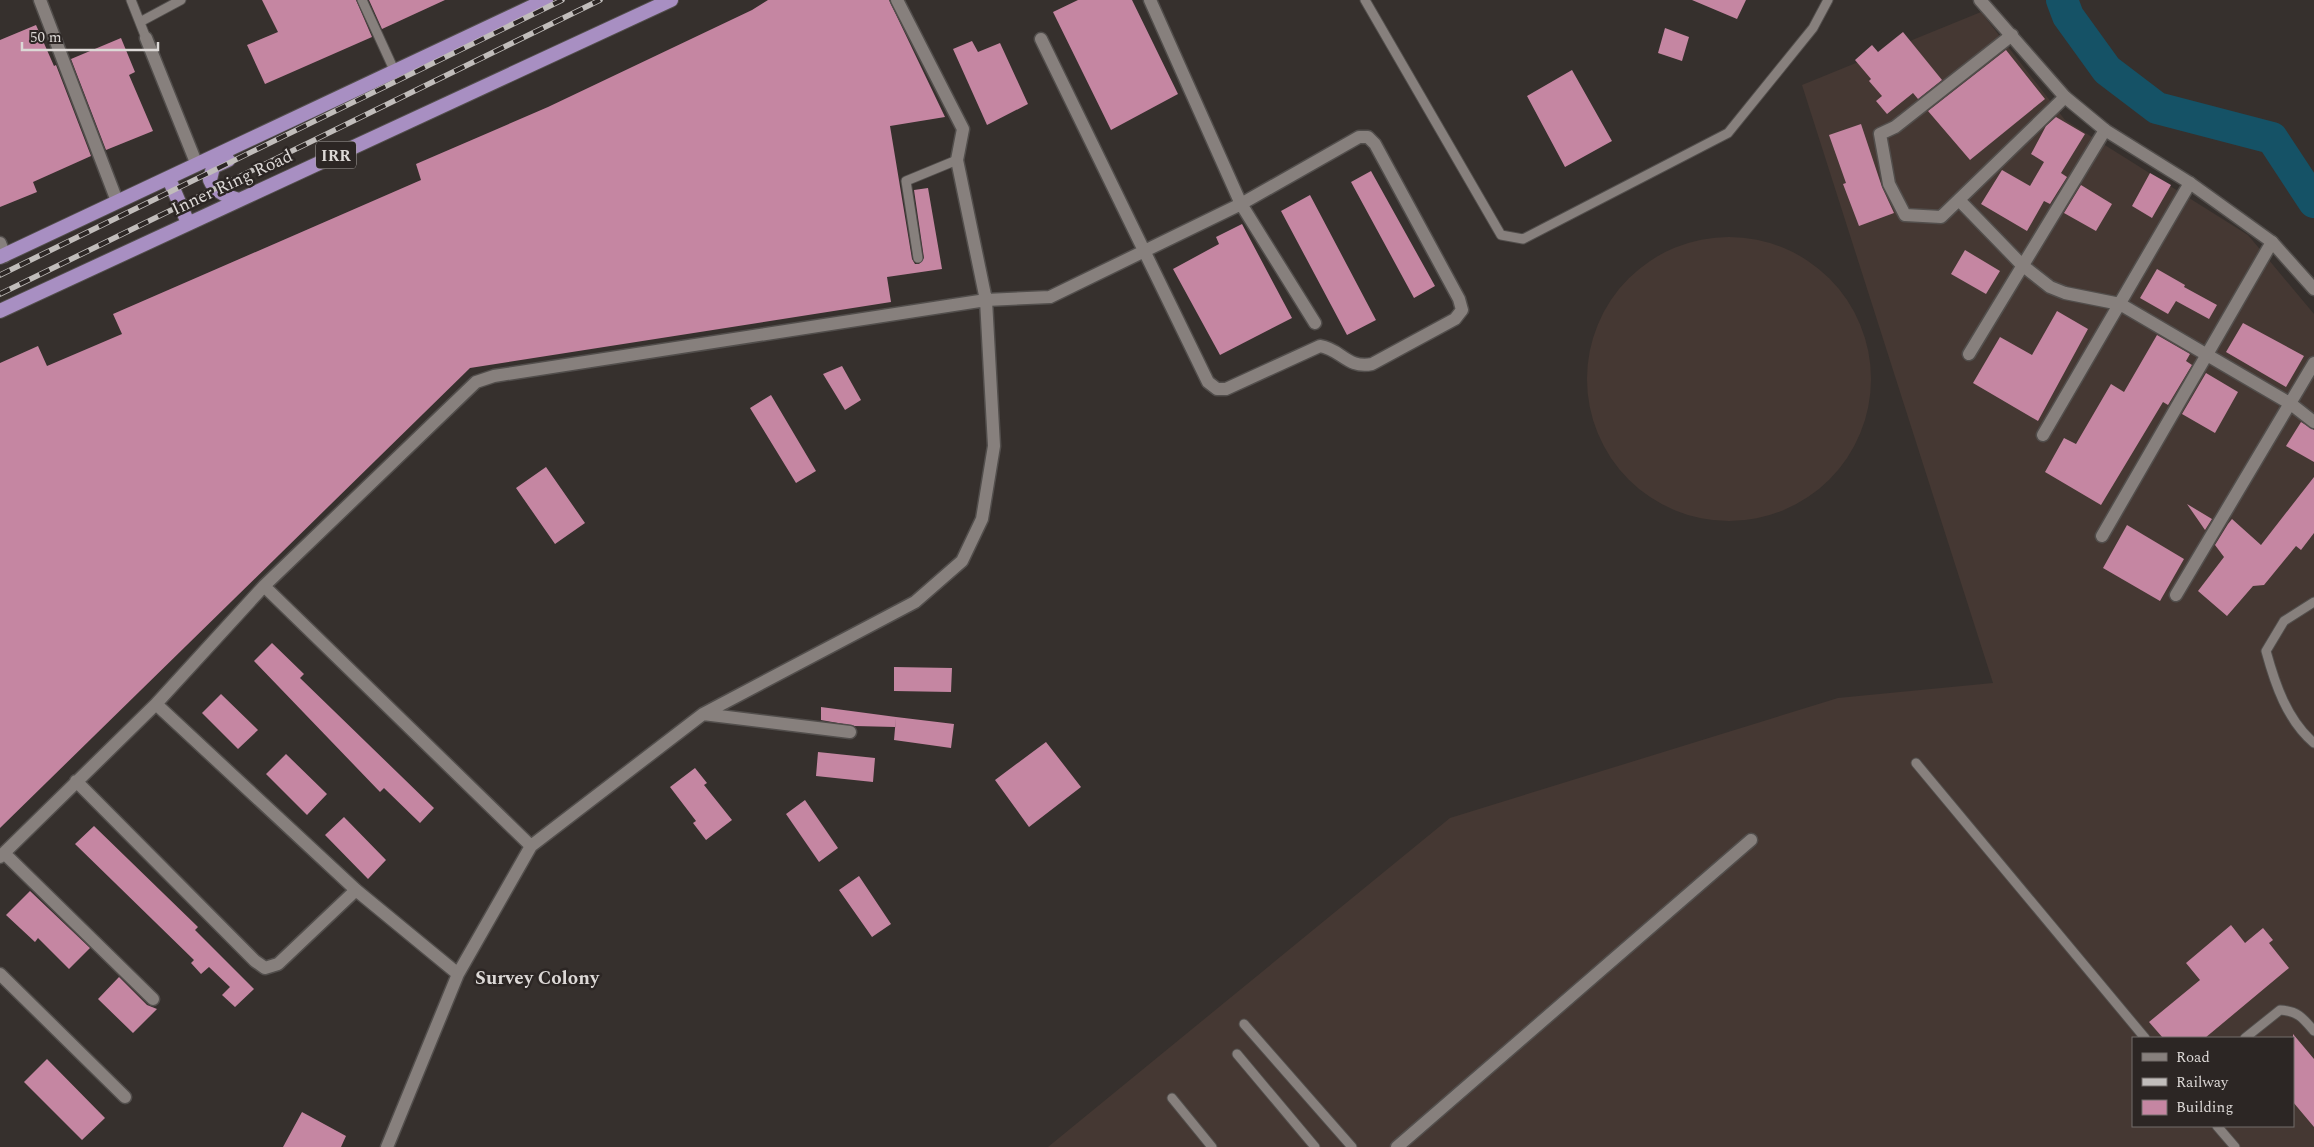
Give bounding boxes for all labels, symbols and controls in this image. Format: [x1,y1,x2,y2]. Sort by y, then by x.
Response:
scale bar [22,20,159,52]
text: 50 m [30,26,62,49]
road number: IRR [316,142,356,168]
street label: Inner Ring Road [167,143,297,222]
district label: Survey Colony [475,964,600,993]
legend [2132,1037,2294,1127]
text: Road [2176,1046,2210,1069]
text: Railway [2176,1071,2229,1094]
text: Building [2176,1096,2233,1119]

